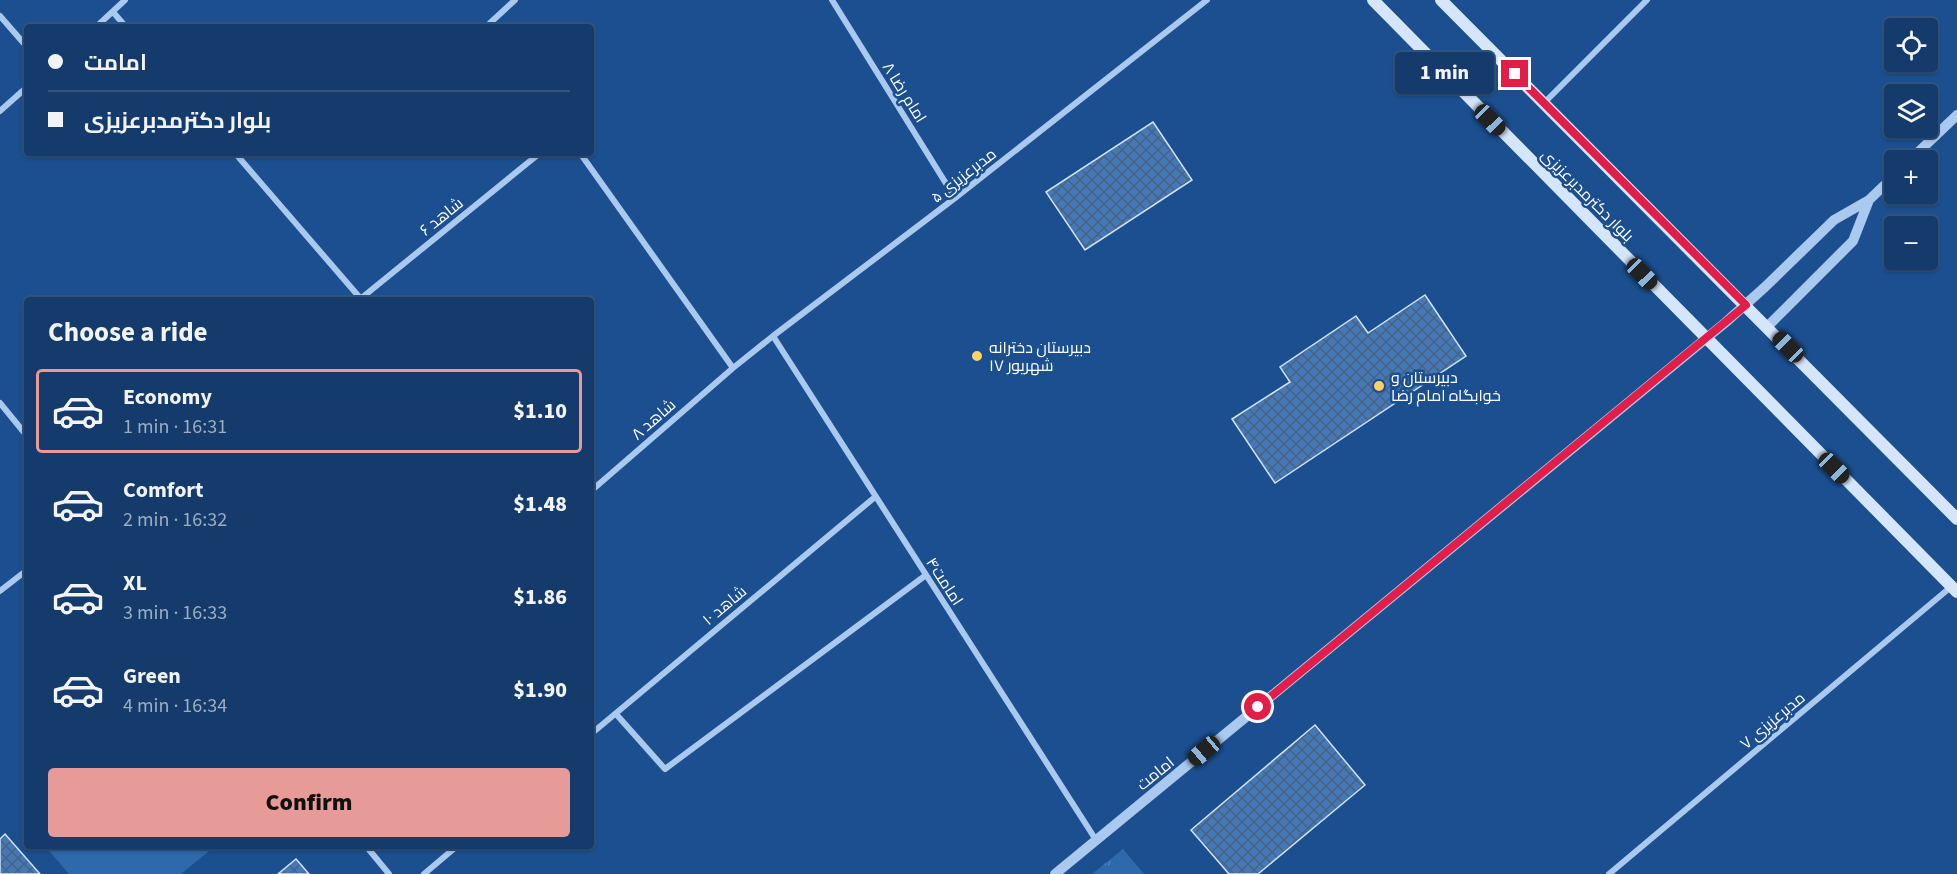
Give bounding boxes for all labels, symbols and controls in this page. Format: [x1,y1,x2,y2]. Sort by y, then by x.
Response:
map controls [1884,18,1938,270]
button: locate [1884,18,1938,72]
text: امامت [84,47,147,79]
callout: 1 min [1395,53,1494,95]
street label: امام رضا ۸ [877,58,931,127]
text: 1 min [1420,59,1469,87]
route end [1501,60,1528,87]
button: layers [1884,84,1938,138]
car [1471,101,1509,139]
text: بلوار دکترمدبرعزیزی [84,105,271,137]
street label: مدبرعزیزی ۵ [926,143,1001,208]
street label: بلوار دکترمدبرعزیزی [1536,144,1639,247]
button: + [1884,150,1938,204]
street label: شاهد ۶ [415,192,468,241]
button: − [1884,216,1938,270]
car [1623,255,1661,293]
text: Choose a ride [48,313,208,352]
car [1769,328,1807,366]
place label: دبیرستان دخترانه ۱۷ شهریور [989,337,1091,377]
marker: دبیرستان دخترانه ۱۷ شهریور [970,349,984,363]
place label: دبیرستان و خوابگاه امام رضا [1391,367,1501,407]
marker: دبیرستان و خوابگاه امام رضا [1372,379,1386,393]
text: Economy [123,381,212,413]
icon: car [51,384,105,438]
street label: شاهد ۸ [627,394,681,445]
text: $1.10 [513,395,567,427]
text: 1 min · 16:31 [123,413,227,441]
car [1815,449,1853,487]
text: Comfort [123,474,204,506]
icon: car [51,477,105,531]
text: $1.48 [513,488,567,520]
text: 2 min · 16:32 [123,506,227,534]
street label: امامت۴ [920,553,968,610]
text: XL [123,567,147,599]
icon: car [51,570,105,624]
text: $1.86 [513,581,567,613]
street label: شاهد ۱۰ [698,581,751,631]
text: 3 min · 16:33 [123,599,227,627]
text: Green [123,660,181,692]
icon: car [51,663,105,717]
text: $1.90 [513,674,567,706]
street label: مدبرعزیزی ۷ [1735,687,1810,755]
text: 4 min · 16:34 [123,692,227,720]
route start [1244,693,1271,720]
car [1184,733,1224,769]
street label: امامت [1132,752,1179,796]
button: Confirm [48,768,570,837]

